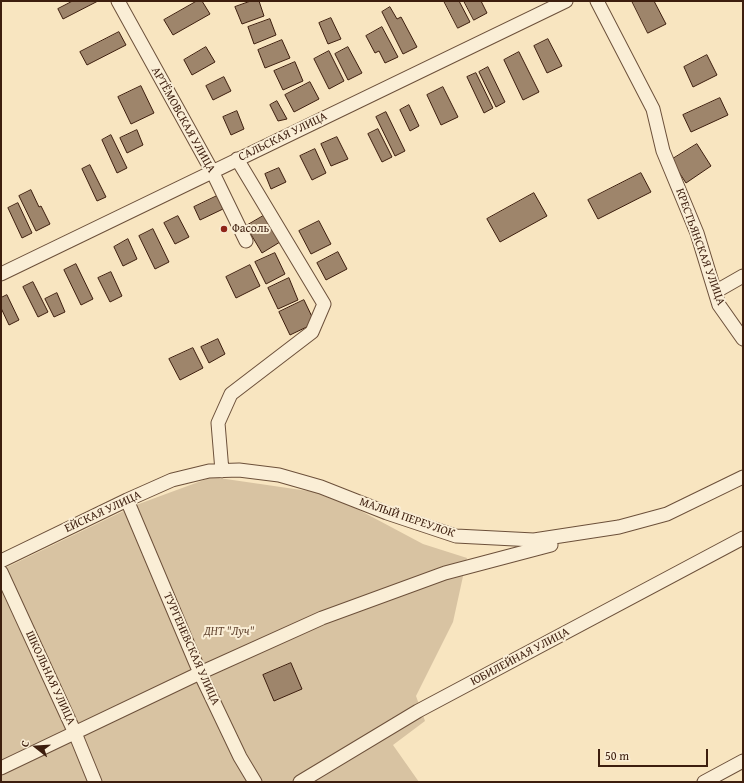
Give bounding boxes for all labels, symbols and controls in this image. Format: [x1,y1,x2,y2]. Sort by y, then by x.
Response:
street label: АРТЁМОВСКАЯ УЛИЦА [148,65,218,175]
street label: САЛЬСКАЯ УЛИЦА [236,109,330,165]
street label: КРЕСТЬЯНСКАЯ УЛИЦА [672,186,728,308]
place label: Фасоль [232,222,269,236]
marker: Фасоль [219,224,229,234]
street label: ЕЙСКАЯ УЛИЦА [62,488,144,536]
street label: МАЛЫЙ ПЕРЕУЛОК [357,495,457,541]
street label: ТУРГЕНЕВСКАЯ УЛИЦА [160,590,222,708]
park label: ДНТ "Луч" [204,625,254,639]
street label: ЮБИЛЕЙНАЯ УЛИЦА [468,625,572,689]
street label: ШКОЛЬНАЯ УЛИЦА [22,629,78,727]
north arrow [16,727,56,767]
text: С [16,738,33,749]
scale bar [600,741,710,767]
text: 50 m [605,747,629,764]

